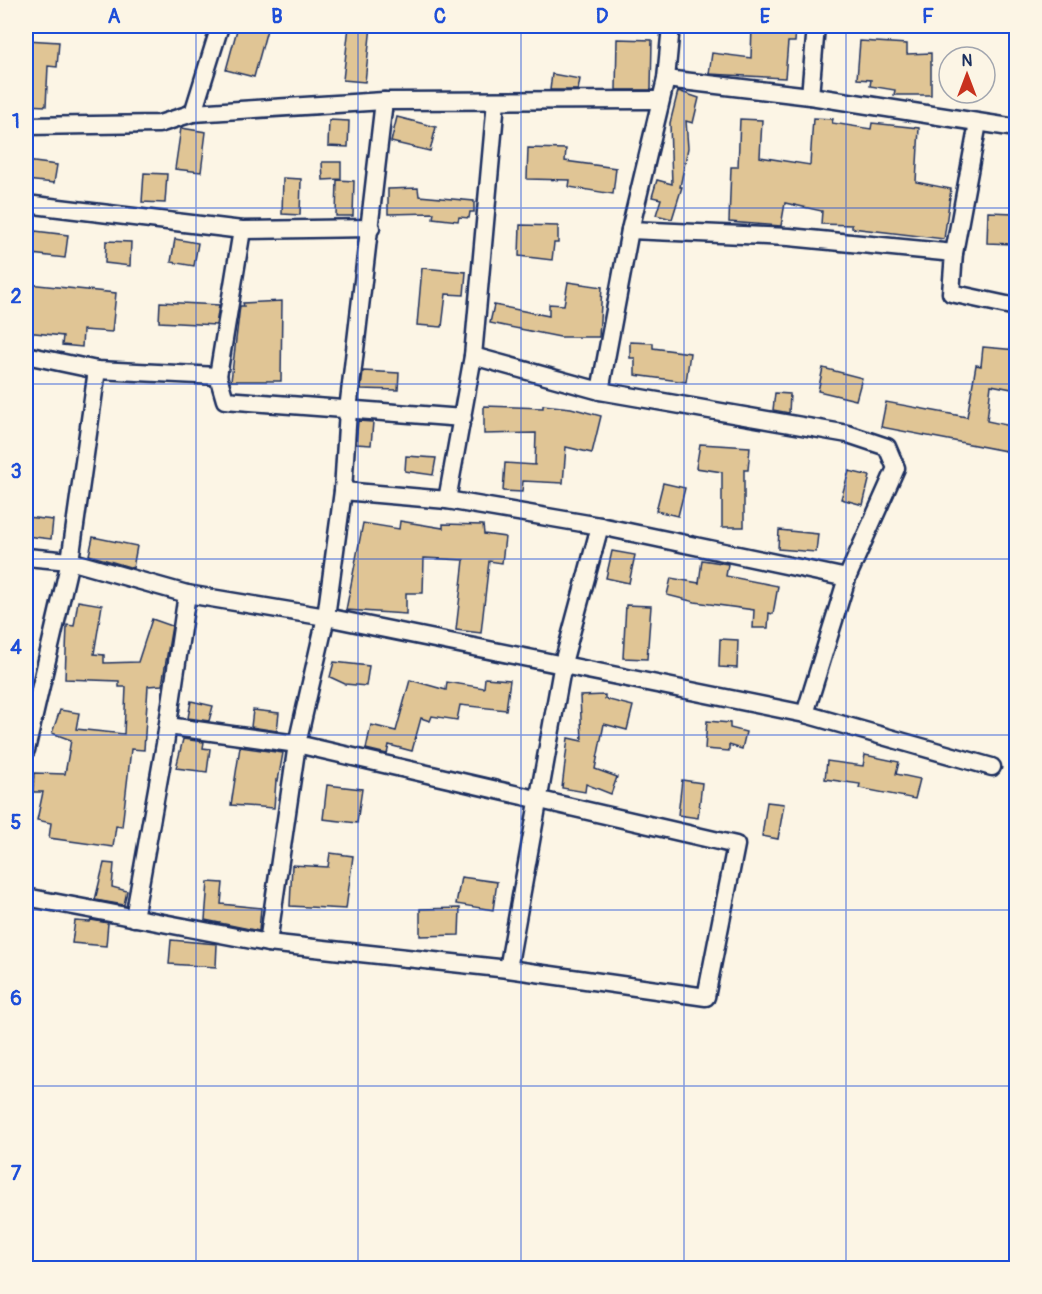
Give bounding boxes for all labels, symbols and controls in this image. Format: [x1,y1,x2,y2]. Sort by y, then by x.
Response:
text: A [108,4,121,29]
text: B [271,4,283,29]
text: C [434,4,446,29]
text: D [596,4,609,29]
text: E [760,4,771,29]
text: F [922,4,934,29]
north arrow [937,45,997,105]
text: N [962,51,973,71]
text: 1 [12,109,20,134]
text: 2 [10,284,22,309]
text: 3 [10,459,22,484]
text: 4 [10,635,22,660]
text: 5 [11,810,22,835]
text: 6 [10,986,22,1011]
text: 7 [11,1161,22,1186]

